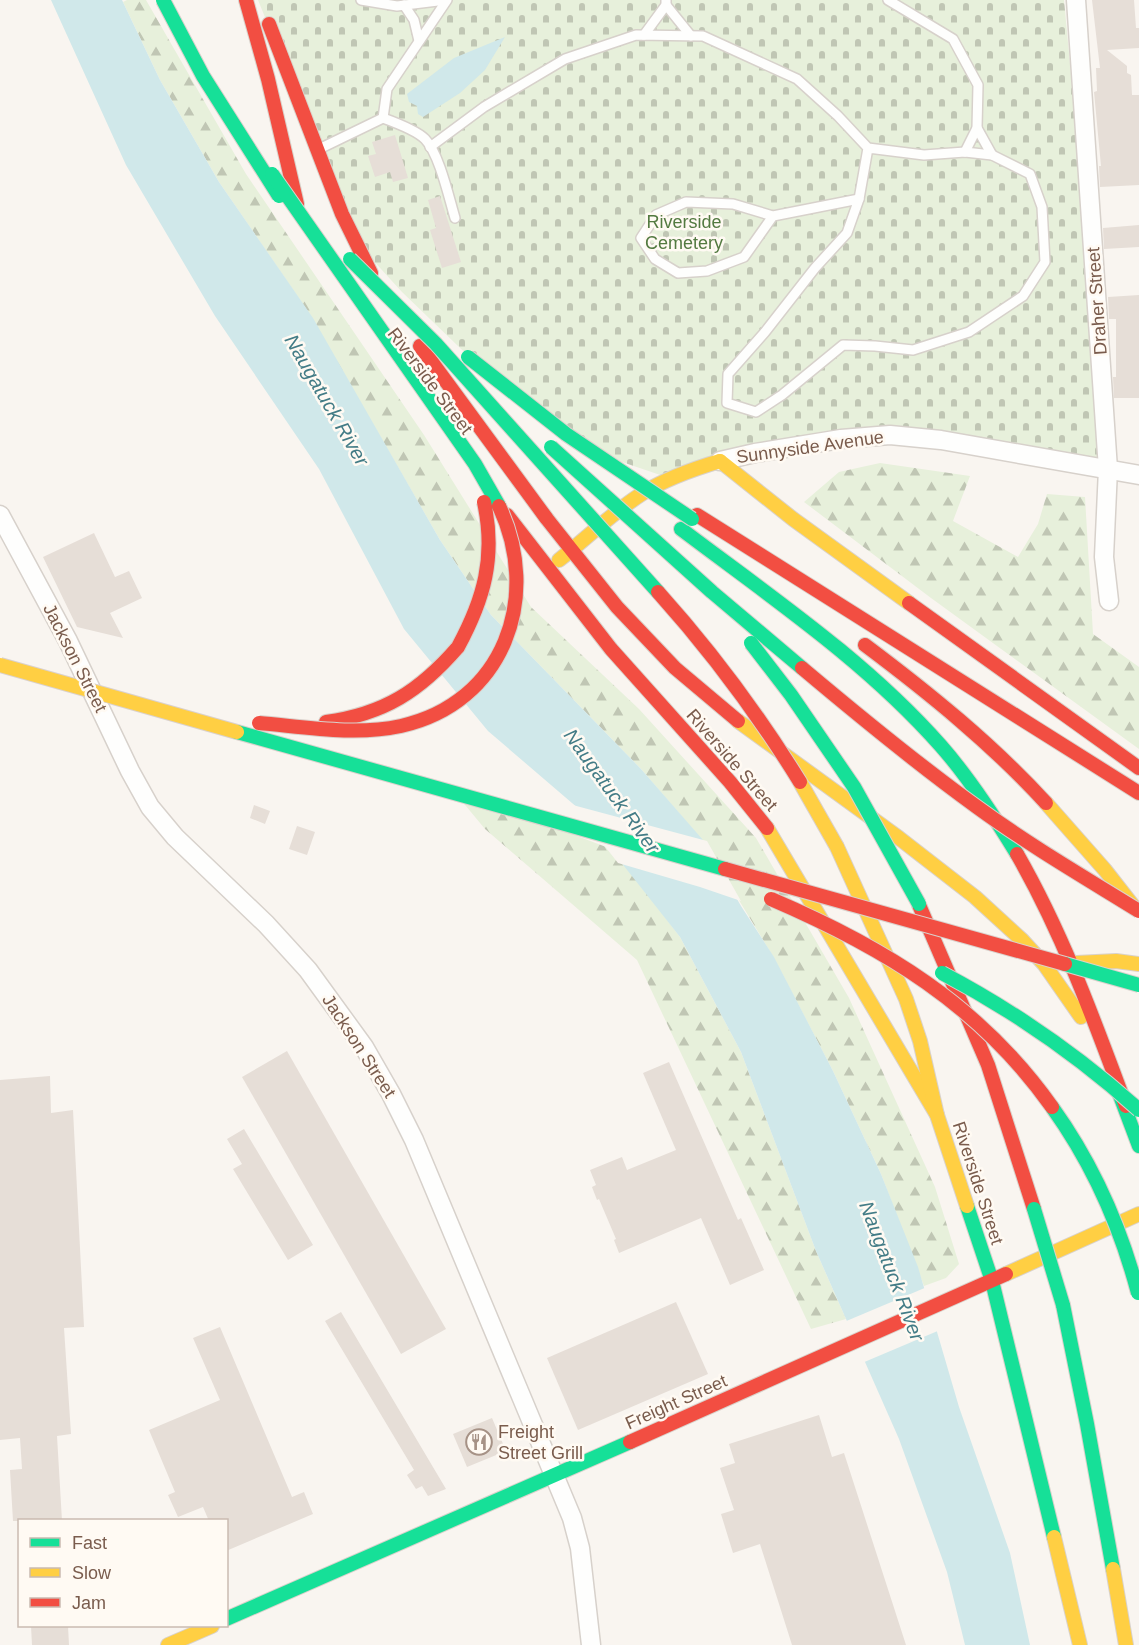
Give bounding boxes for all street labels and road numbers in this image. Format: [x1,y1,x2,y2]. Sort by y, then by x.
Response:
street label: Draher Street [1083,246,1111,356]
street label: Riverside Street [383,324,477,438]
street label: Sunnyside Avenue [735,427,885,467]
street label: Jackson Street [39,600,111,716]
street label: Riverside Street [682,705,782,815]
street label: Jackson Street [318,991,400,1101]
street label: Riverside Street [949,1119,1007,1247]
street label: Freight Street [622,1371,730,1433]

